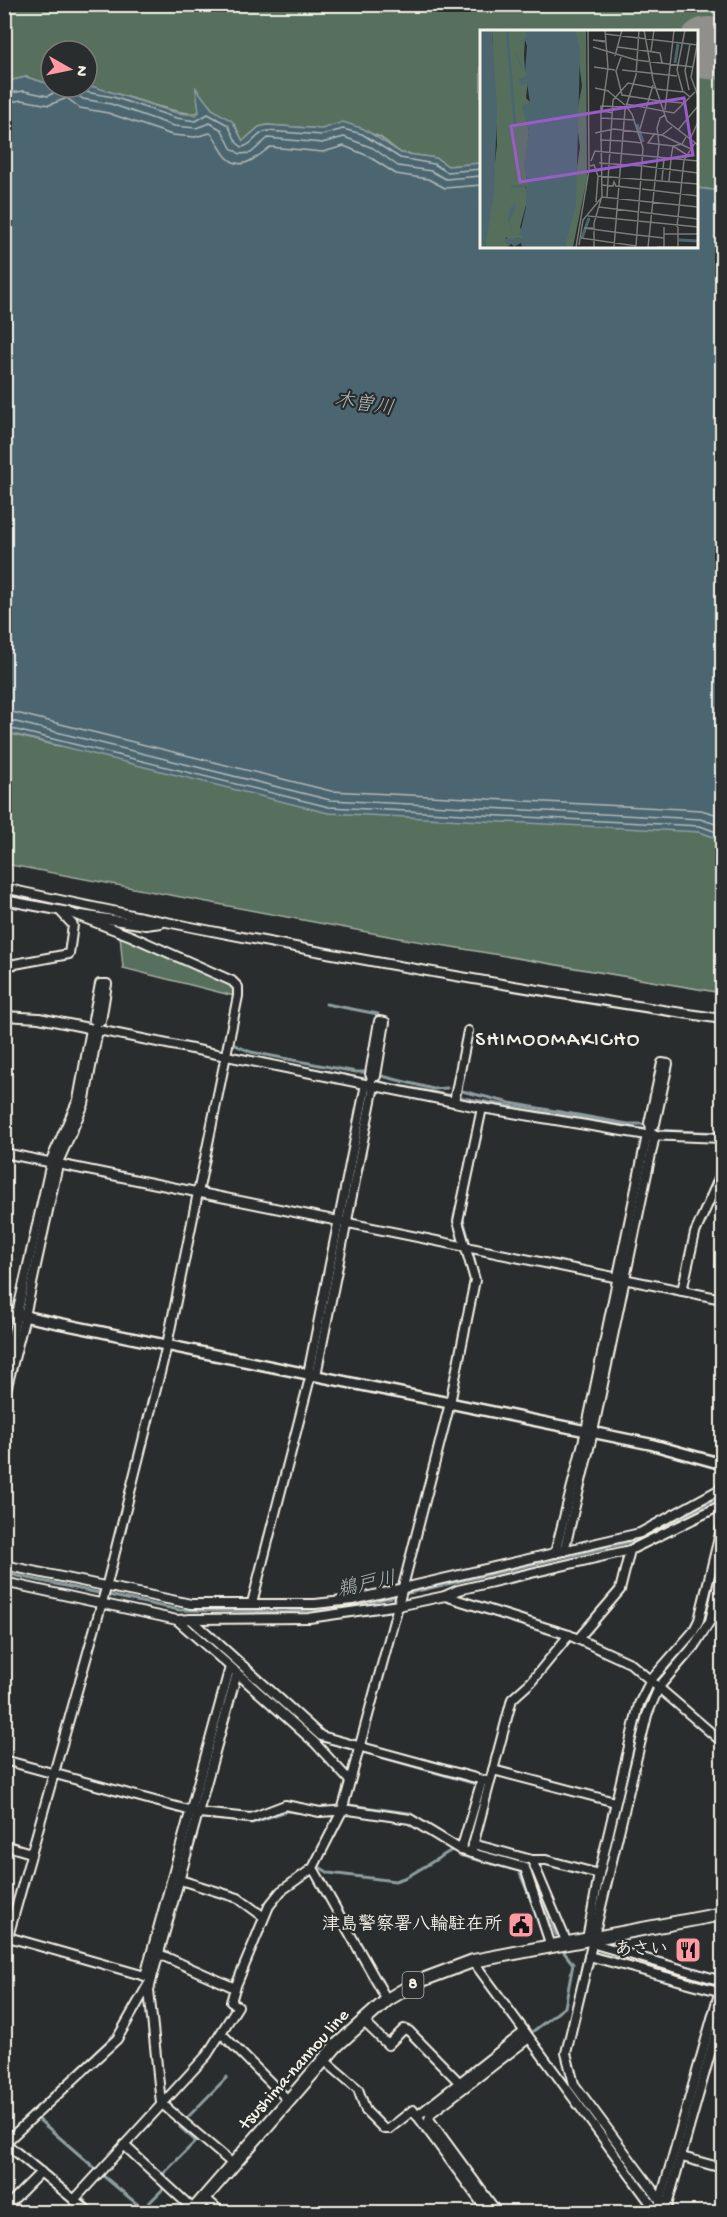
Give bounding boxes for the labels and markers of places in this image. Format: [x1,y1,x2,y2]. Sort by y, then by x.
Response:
public building icon: 津島警察署八輪駐在所 [506,1910,536,1940]
place label: 津島警察署八輪駐在所 [322,1914,502,1936]
restaurant icon: あさい [673,1935,703,1965]
place label: あさい [615,1939,668,1961]

